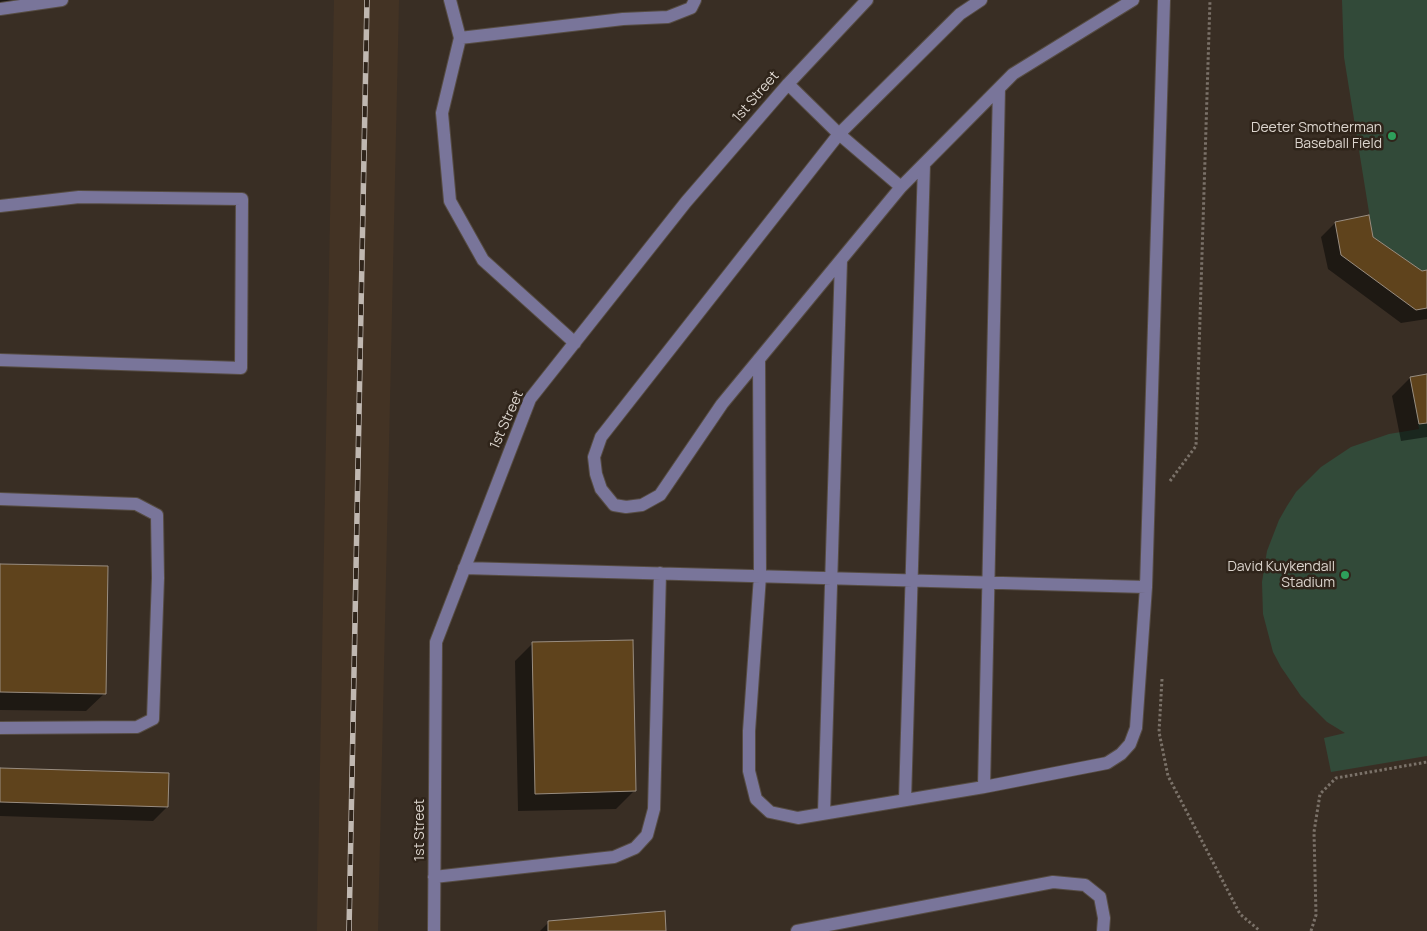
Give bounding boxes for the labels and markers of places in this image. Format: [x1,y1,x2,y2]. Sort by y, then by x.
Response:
place label: Deeter Smotherman Baseball Field [1251,120,1382,152]
marker: Deeter Smotherman Baseball Field [1386,130,1398,142]
place label: David Kuykendall Stadium [1227,559,1335,592]
marker: David Kuykendall Stadium [1339,569,1351,581]

